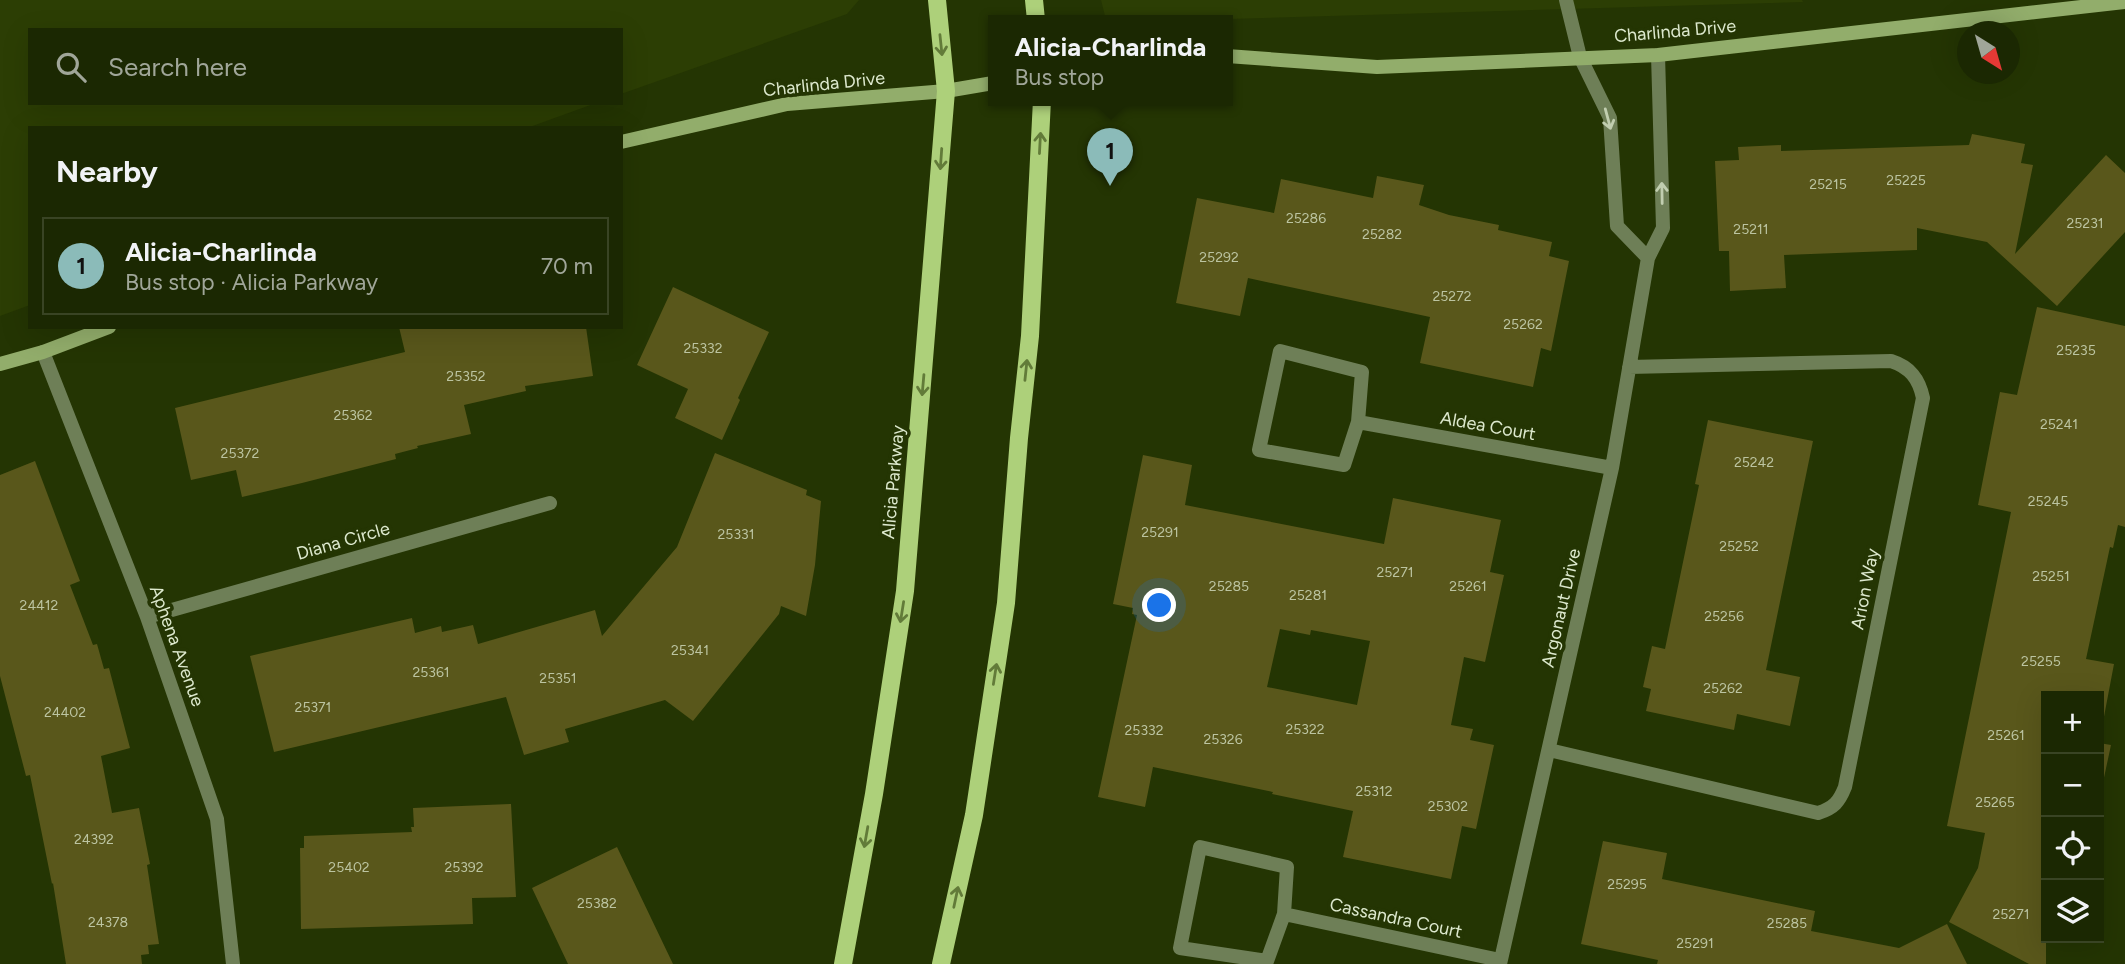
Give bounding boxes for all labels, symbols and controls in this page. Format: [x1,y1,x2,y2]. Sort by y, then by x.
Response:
popup [988,15,1233,106]
street label: Charlinda Drive [1613,15,1737,47]
north arrow [1957,21,2020,84]
search box [28,28,623,105]
text: Alicia-Charlinda [1015,31,1206,63]
one-way arrow [935,33,948,56]
icon: search [52,48,90,86]
text: Search here [108,51,247,83]
text: Bus stop [1015,63,1104,91]
street label: Charlinda Drive [762,67,886,101]
one-way arrow [1602,107,1615,130]
pin: 1 [1087,128,1133,186]
one-way arrow [1033,131,1046,154]
one-way arrow [934,147,947,169]
text: Nearby [56,153,158,190]
house number: 25225 [1886,172,1926,189]
house number: 25215 [1809,176,1847,193]
one-way arrow [1655,182,1669,205]
house number: 25286 [1286,210,1326,227]
house number: 25231 [2066,215,2104,232]
house number: 25211 [1733,221,1769,238]
house number: 25282 [1362,226,1402,243]
text: Alicia-Charlinda [125,236,317,268]
house number: 25292 [1199,249,1239,266]
text: 1 [76,252,86,280]
text: 70 m [541,252,593,280]
text: Bus stop · Alicia Parkway [125,268,378,296]
house number: 25272 [1432,288,1472,305]
house number: 25262 [1503,316,1543,333]
house number: 25332 [684,340,722,357]
house number: 25235 [2056,342,2096,359]
one-way arrow [1020,359,1033,382]
house number: 25352 [446,368,486,385]
one-way arrow [916,374,929,396]
house number: 25362 [333,407,373,424]
street label: Aldea Court [1439,407,1538,445]
house number: 25241 [2040,416,2078,433]
street label: Alicia Parkway [877,423,909,540]
house number: 25372 [221,445,259,462]
house number: 25242 [1734,454,1774,471]
house number: 25245 [2028,493,2068,510]
street label: Diana Circle [294,517,392,565]
house number: 25291 [1141,524,1179,541]
house number: 25331 [718,526,754,543]
house number: 25252 [1719,538,1759,555]
street label: Argonaut Drive [1537,546,1585,670]
street label: Arion Way [1846,546,1884,632]
house number: 25271 [1376,564,1414,581]
house number: 25251 [2032,568,2070,585]
house number: 25285 [1209,578,1249,595]
house number: 25261 [1449,578,1487,595]
street label: Aphena Avenue [145,582,209,710]
house number: 25281 [1289,587,1327,604]
your location [1142,588,1176,622]
house number: 24412 [20,597,58,614]
one-way arrow [895,600,908,623]
house number: 25256 [1704,608,1744,625]
house number: 25341 [671,642,709,659]
house number: 25255 [2021,653,2061,670]
one-way arrow [989,663,1002,685]
house number: 25361 [412,664,450,681]
house number: 25351 [539,670,577,687]
house number: 25262 [1703,680,1743,697]
map controls [2041,691,2104,943]
button: + [2041,691,2104,754]
house number: 25371 [295,699,331,716]
house number: 24402 [44,704,86,721]
house number: 25322 [1285,721,1325,738]
house number: 25332 [1125,722,1163,739]
house number: 25261 [1987,727,2025,744]
house number: 25326 [1203,731,1243,748]
button: − [2041,754,2104,817]
house number: 25312 [1355,783,1393,800]
house number: 25265 [1975,794,2015,811]
house number: 25302 [1428,798,1468,815]
button: locate [2041,817,2104,880]
one-way arrow [859,825,872,848]
house number: 24392 [74,831,114,848]
house number: 25402 [328,859,370,876]
house number: 25392 [444,859,484,876]
house number: 25295 [1607,876,1647,893]
button: layers [2041,880,2104,943]
one-way arrow [949,886,963,909]
street label: Cassandra Court [1328,893,1464,943]
house number: 25382 [577,895,617,912]
house number: 25271 [1992,906,2030,923]
house number: 24378 [88,914,128,931]
house number: 25285 [1767,915,1807,932]
house number: 25291 [1676,935,1714,952]

